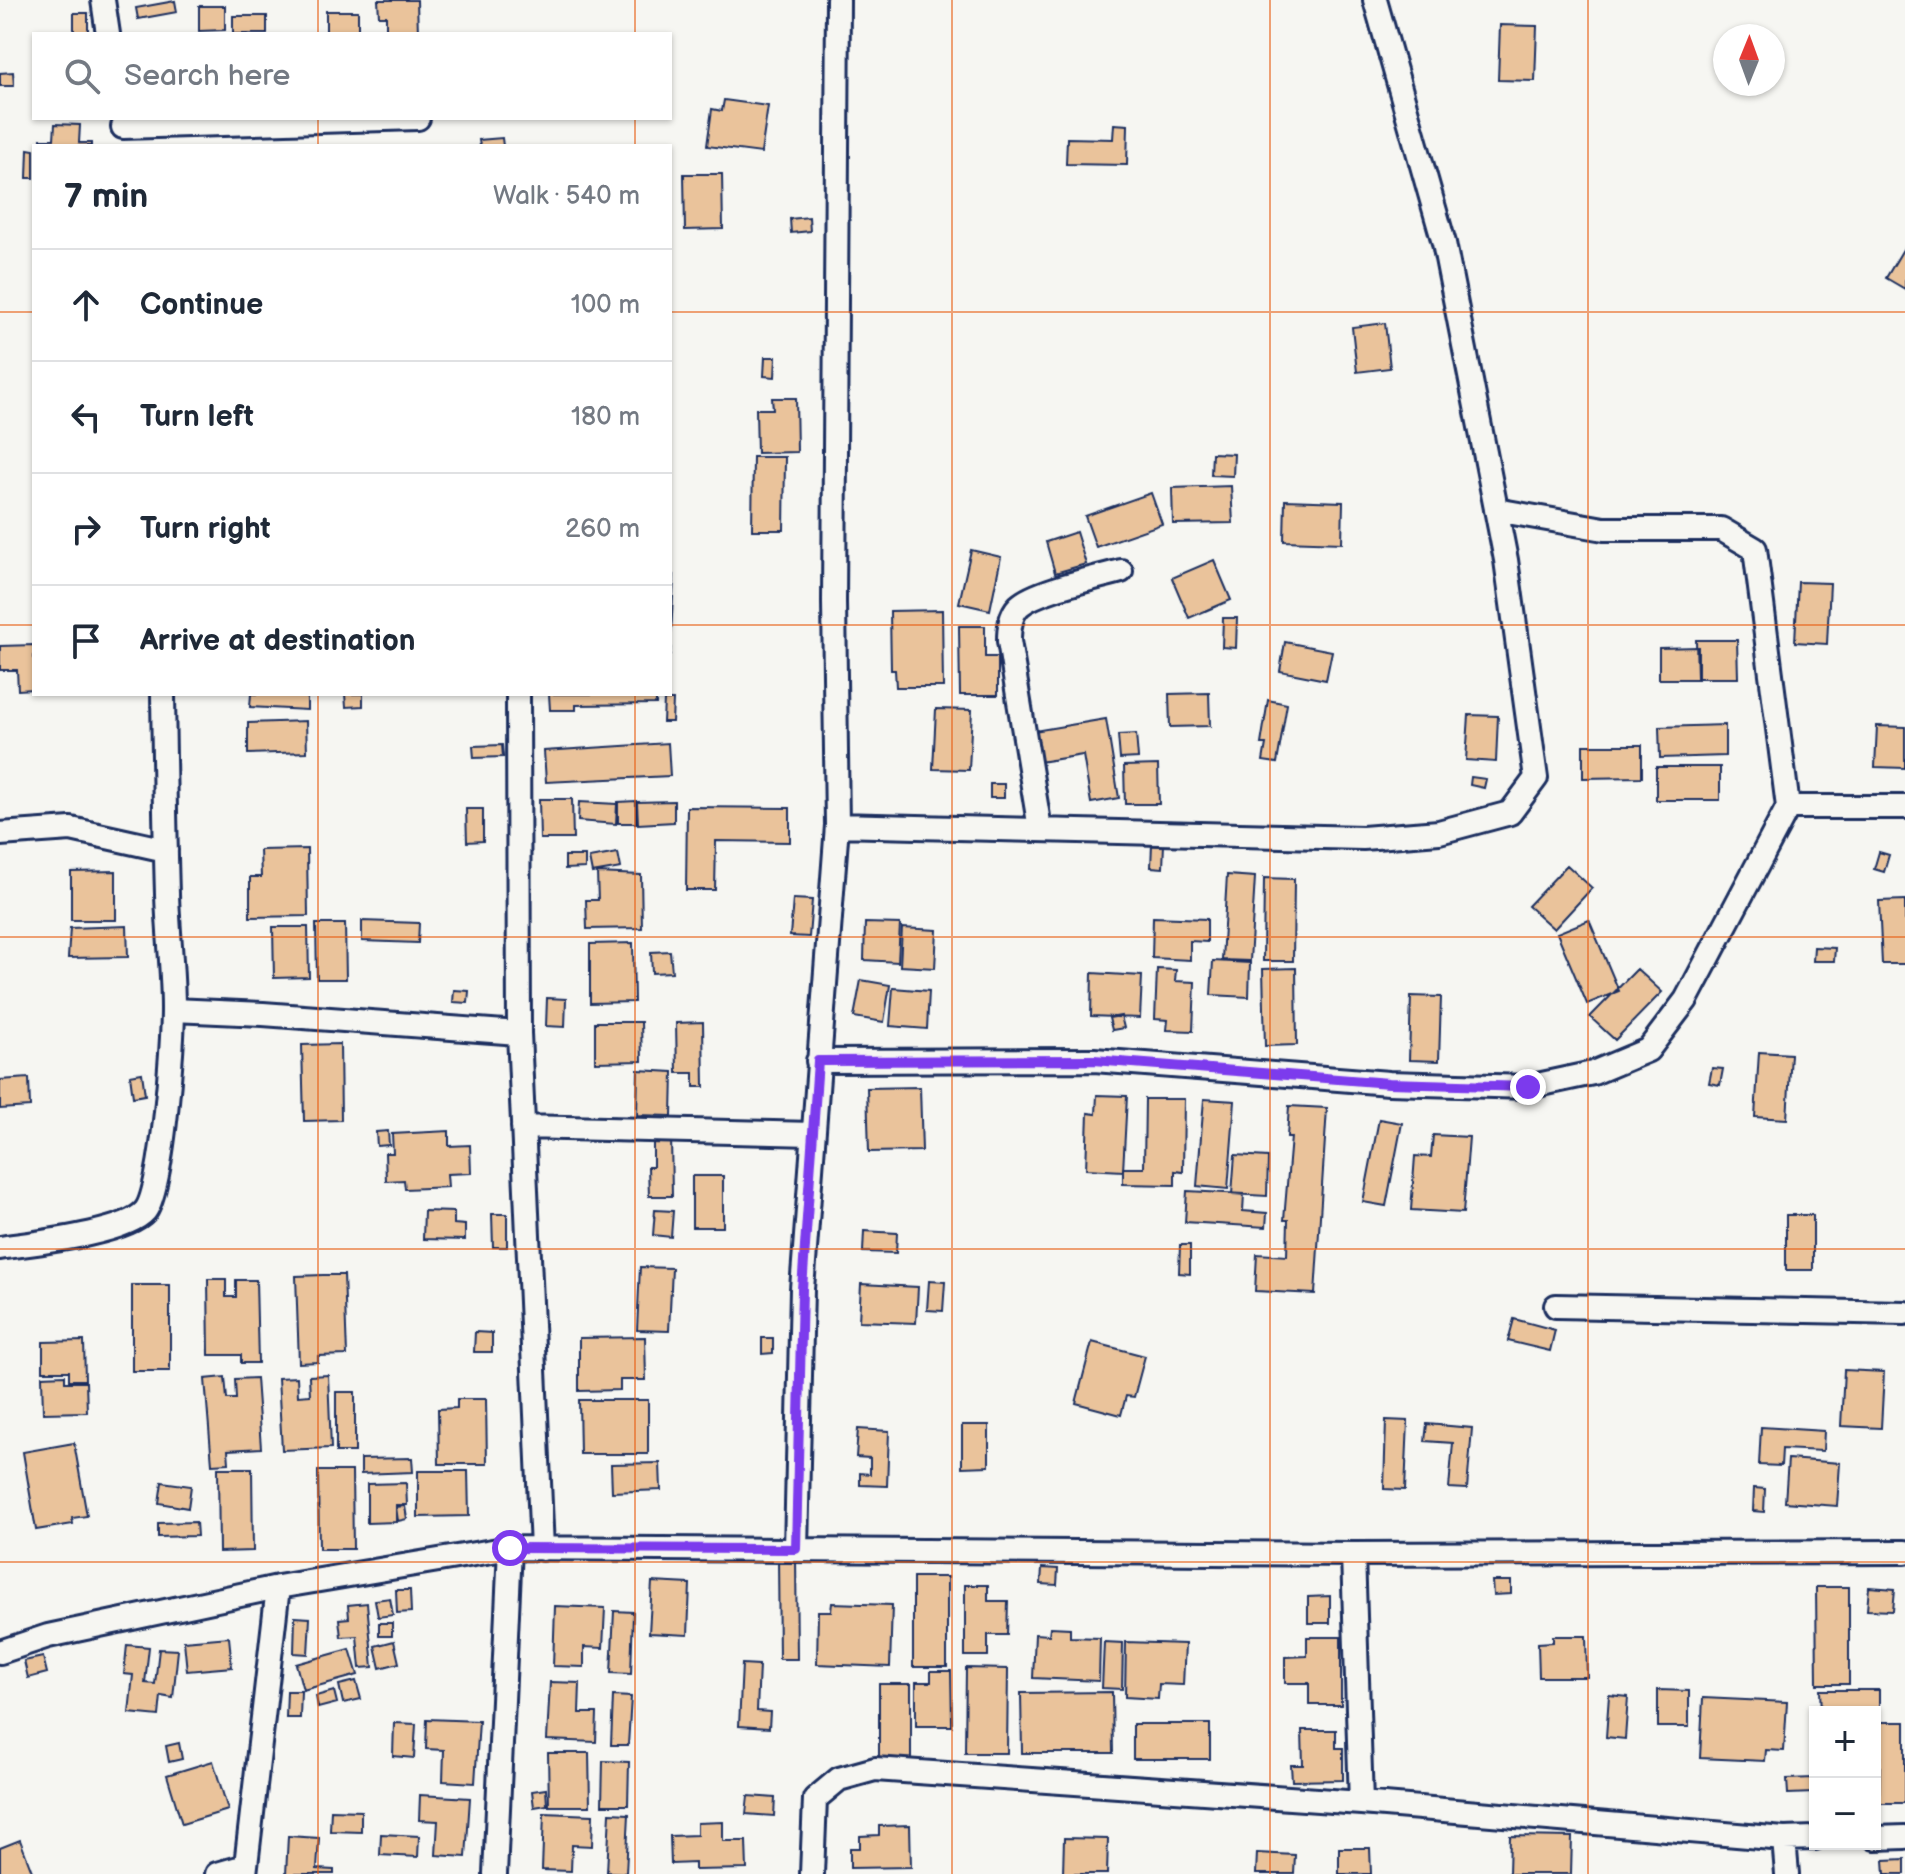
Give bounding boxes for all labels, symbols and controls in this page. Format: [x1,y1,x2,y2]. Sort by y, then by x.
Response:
north arrow [1713,24,1785,96]
search box [32,32,672,120]
icon: search [60,54,104,98]
text: Search here [124,58,290,94]
text: 7 min [64,176,148,217]
text: Walk · 540 m [493,181,640,212]
icon: ahead [64,283,108,327]
text: Continue [140,287,263,323]
text: 100 m [571,290,640,321]
icon: left [64,395,108,439]
text: Turn left [140,399,254,435]
text: 180 m [571,402,640,433]
icon: right [64,507,108,551]
text: Turn right [140,511,271,547]
text: 260 m [565,514,640,545]
icon: arrive [64,619,108,663]
text: Arrive at destination [140,623,416,659]
route end [1510,1069,1546,1105]
route start [492,1530,528,1566]
map controls [1809,1706,1881,1850]
button: + [1809,1706,1881,1778]
button: − [1809,1778,1881,1850]

